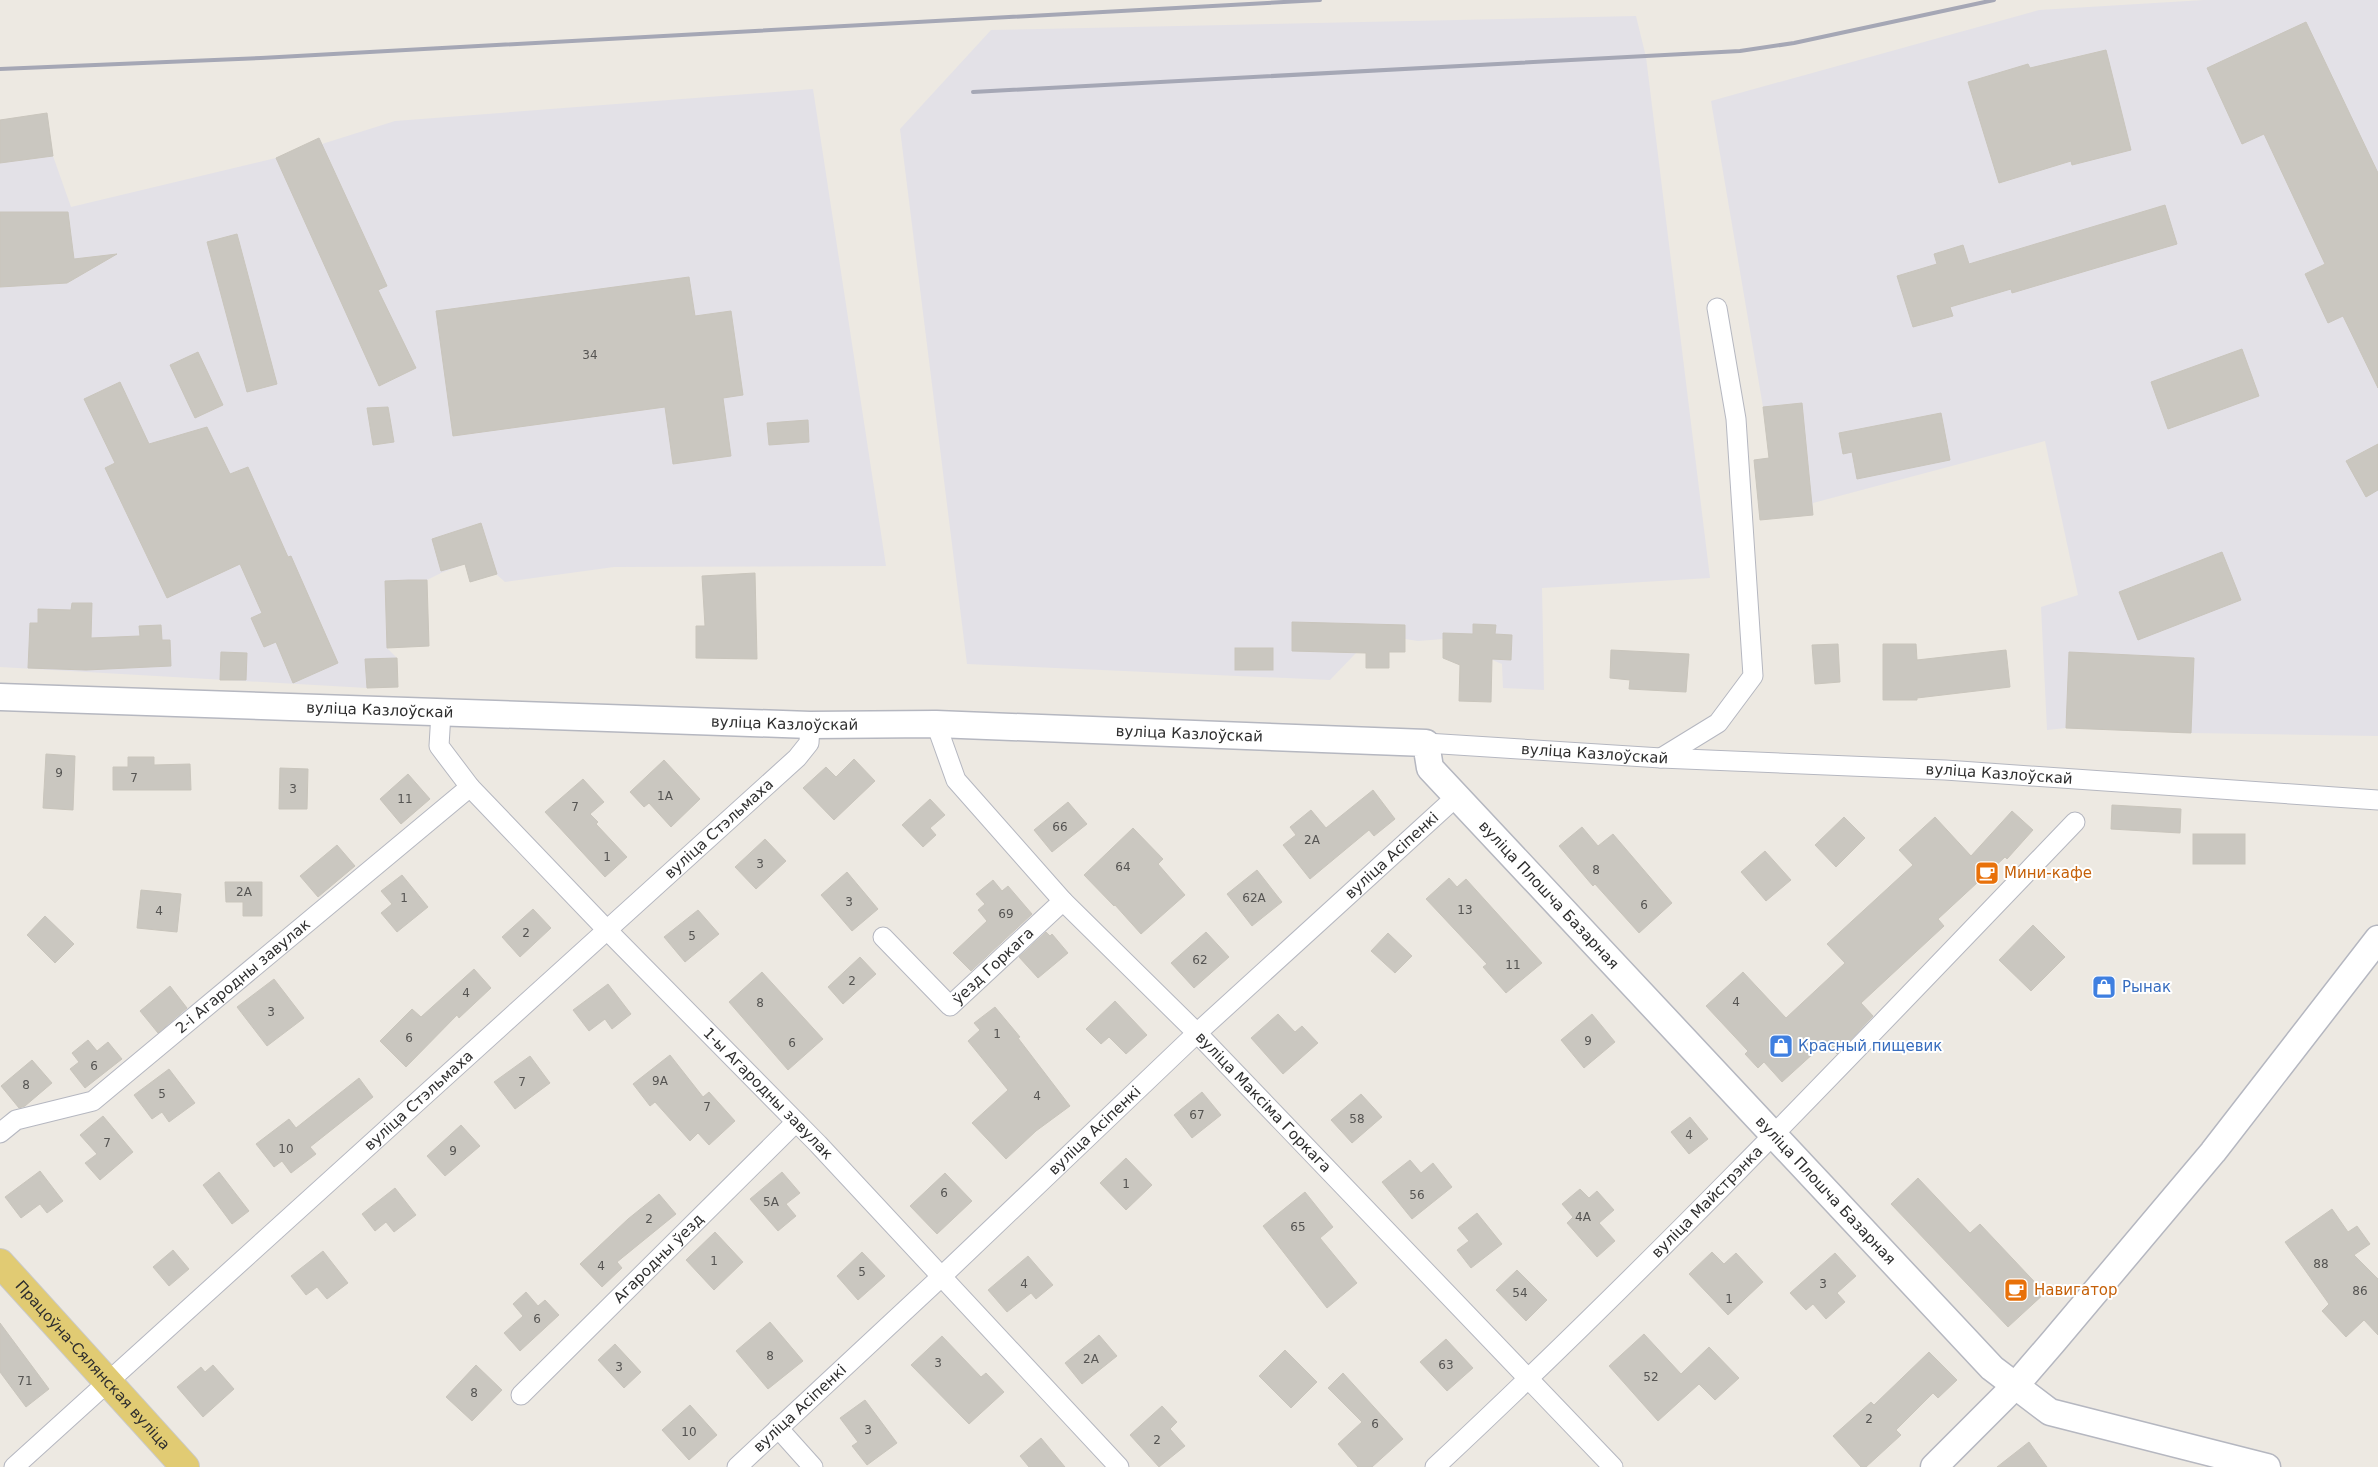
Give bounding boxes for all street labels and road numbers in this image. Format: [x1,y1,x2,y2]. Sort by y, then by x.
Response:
street label: вуліца Казлоўскай [306,699,454,722]
street label: вуліца Казлоўскай [711,713,858,734]
street label: вуліца Казлоўскай [1115,722,1263,746]
street label: вуліца Казлоўскай [1520,740,1669,767]
street label: вуліца Казлоўскай [1925,760,2073,788]
street label: вуліца Стэльмаха [661,775,777,882]
street label: вуліца Асіпенкі [1341,808,1442,903]
street label: вуліца Плошча Базарная [1475,817,1623,973]
street label: 2-і Агародны завулак [172,915,314,1037]
street label: ўезд Горкага [949,924,1037,1008]
street label: 1-ы Агародны завулак [699,1024,837,1163]
street label: вуліца Максіма Горкага [1192,1028,1335,1176]
street label: вуліца Стэльмаха [361,1047,477,1154]
street label: вуліца Асіпенкі [1045,1083,1144,1179]
street label: вуліца Плошча Базарная [1752,1113,1899,1268]
street label: вуліца Майстрэнка [1648,1142,1767,1262]
street label: Агародны ўезд [610,1210,707,1307]
street label: Працоўна-Сялянская вуліца [11,1277,174,1453]
street label: вуліца Асіпенкі [750,1361,850,1456]

